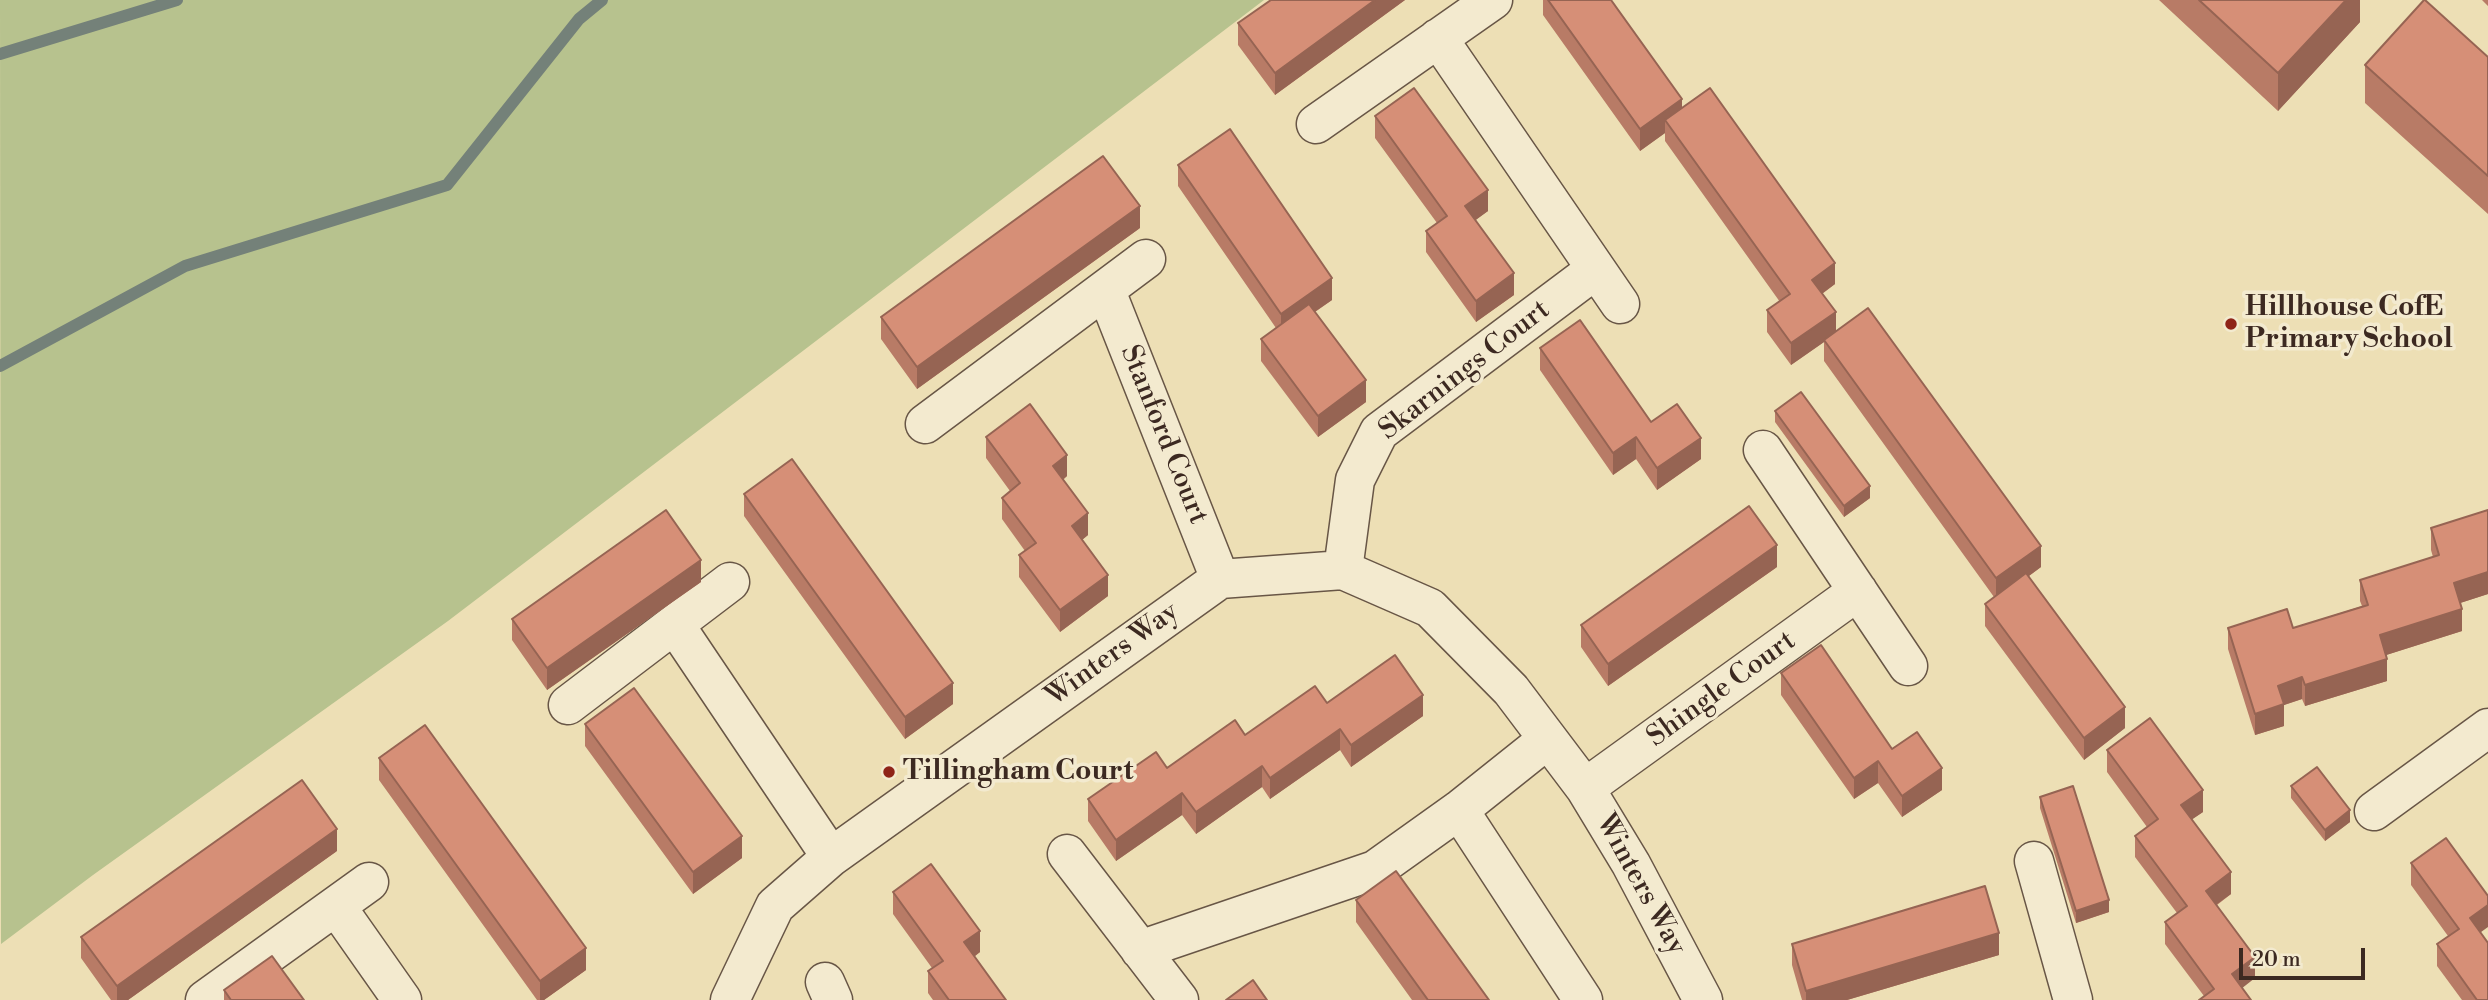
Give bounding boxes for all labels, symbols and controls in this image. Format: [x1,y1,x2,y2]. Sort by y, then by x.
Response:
place label: Hillhouse CofE Primary School [2245,291,2453,357]
street label: Skarnings Court [1373,294,1557,448]
marker: Hillhouse CofE Primary School [2223,316,2239,332]
street label: Stanford Court [1112,341,1214,529]
street label: Winters Way [1040,596,1186,714]
street label: Shingle Court [1641,625,1803,755]
place label: Tillingham Court [903,755,1133,789]
marker: Tillingham Court [881,764,897,780]
street label: Winters Way [1588,809,1692,961]
scale bar [2243,934,2369,978]
text: 20 m [2252,947,2301,973]

